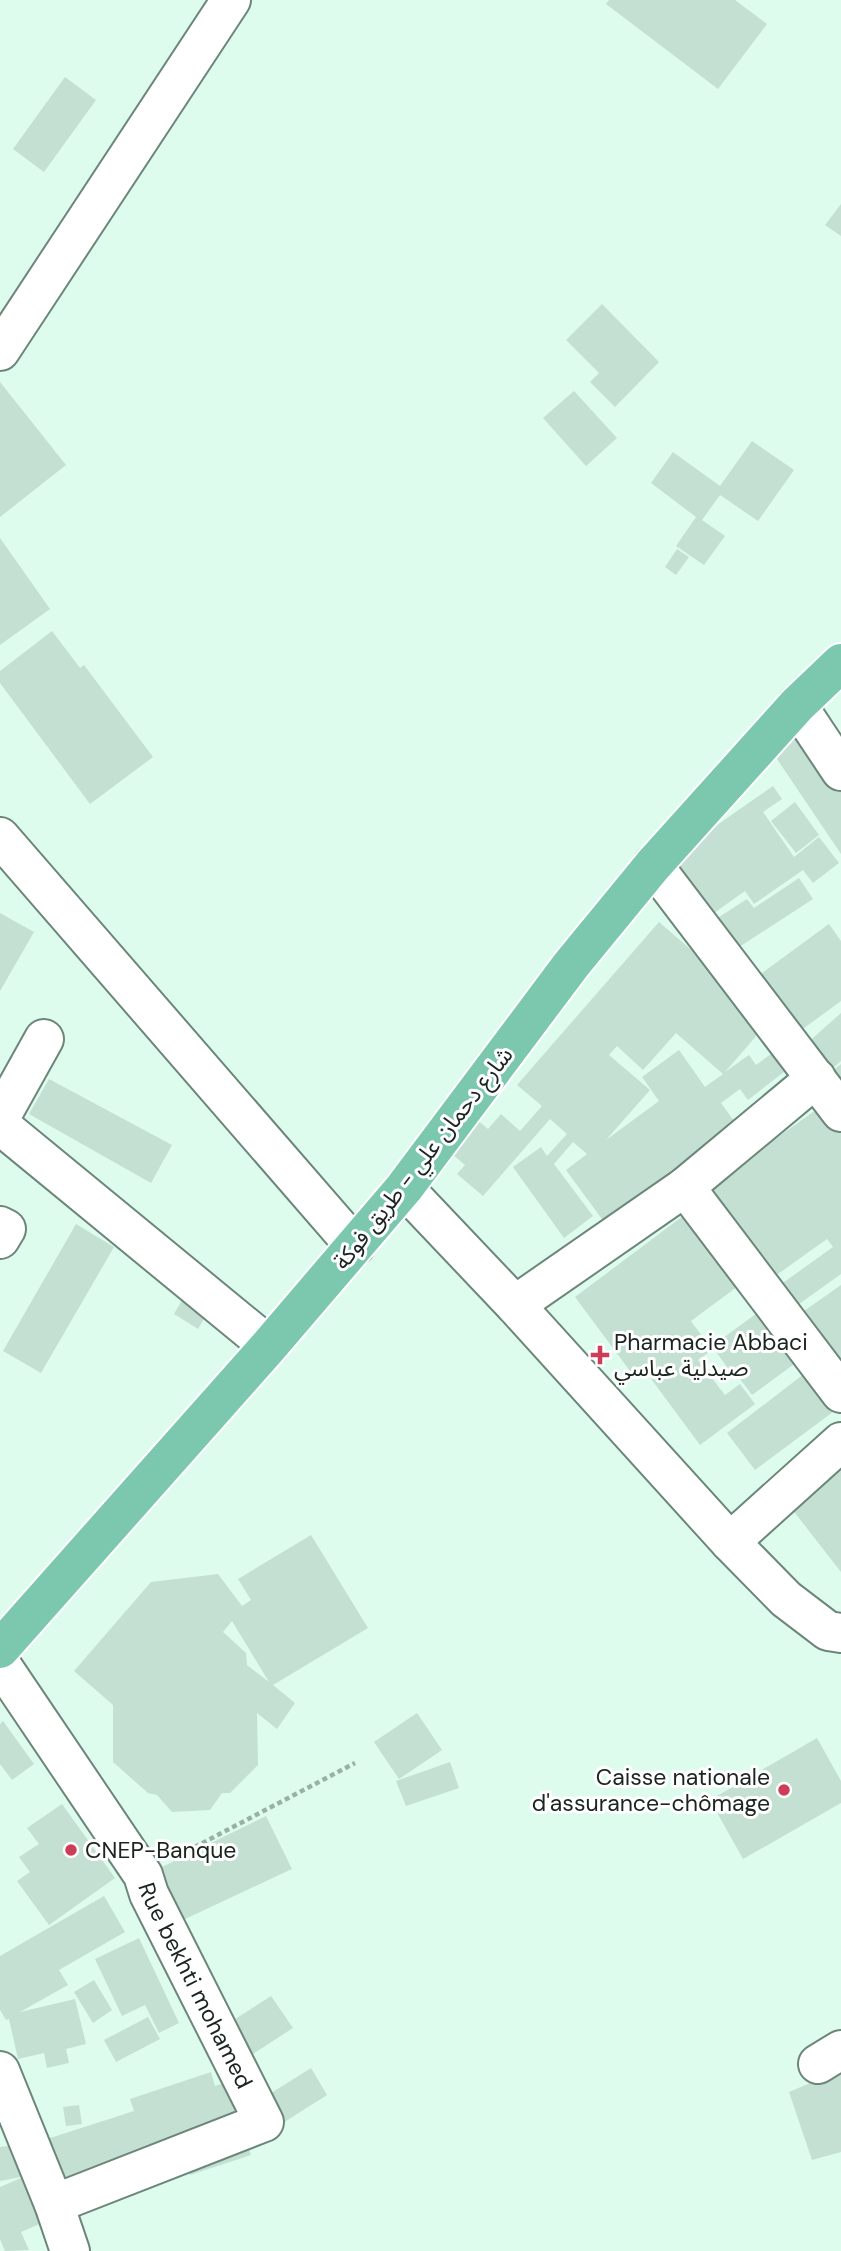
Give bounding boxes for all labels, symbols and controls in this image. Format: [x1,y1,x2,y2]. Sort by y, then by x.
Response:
street label: شارع دحمان علي - طريق فوكة [327,1041,521,1277]
place label: Pharmacie Abbaci صيدلية عباسي [614,1327,808,1385]
marker: Pharmacie Abbaci صيدلية عباسي [592,1347,608,1363]
place label: Caisse nationale d'assurance-chômage [532,1762,770,1818]
marker: Caisse nationale d'assurance-chômage [776,1782,792,1798]
place label: CNEP-Banque [85,1835,236,1865]
marker: CNEP-Banque [63,1842,79,1858]
street label: Rue bekhti mohamed [131,1879,260,2093]

